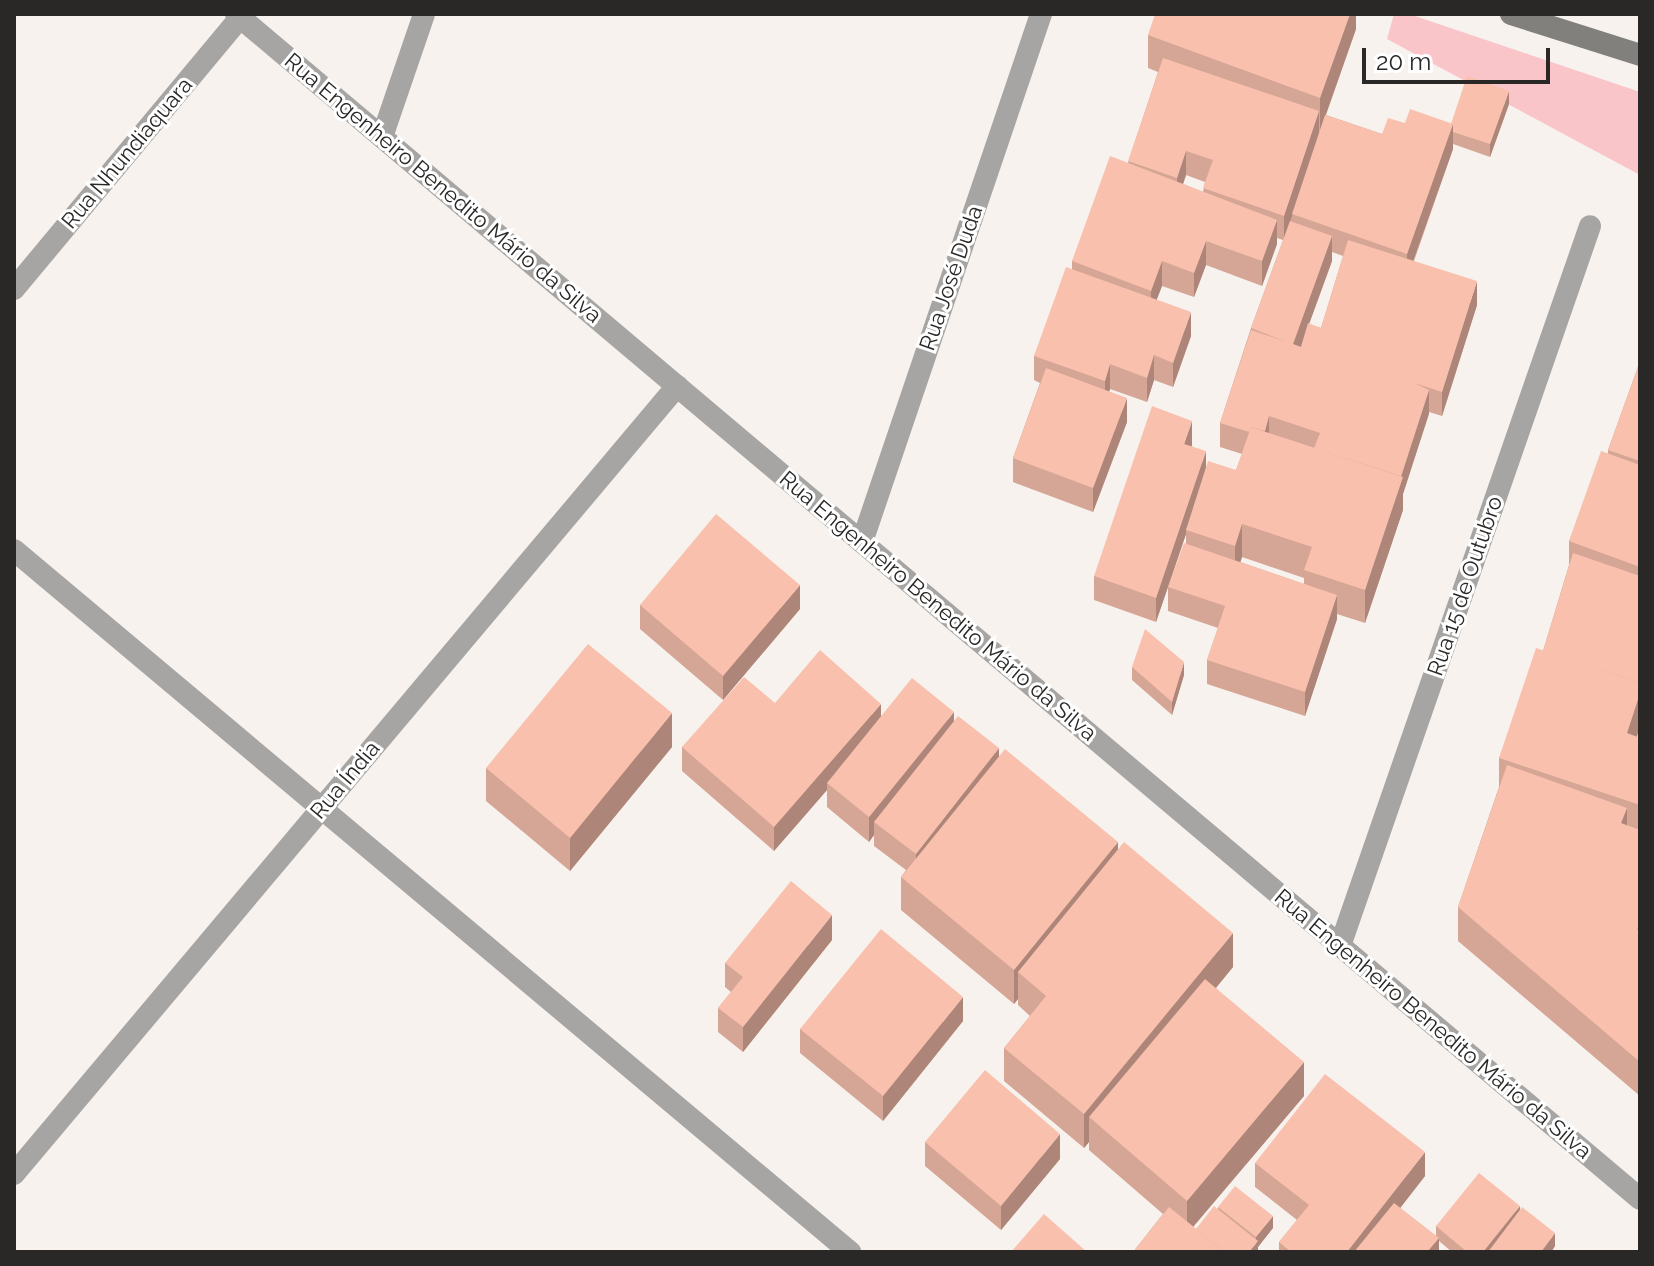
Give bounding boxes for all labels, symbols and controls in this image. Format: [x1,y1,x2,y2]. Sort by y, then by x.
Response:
scale bar [1366,32,1554,82]
text: 20 m [1376,47,1431,76]
street label: Rua Engenheiro Benedito Mário da Silva [279,48,607,328]
street label: Rua Nhundiaquara [56,72,198,234]
street label: Rua José Duda [914,202,988,354]
street label: Rua Engenheiro Benedito Mário da Silva [774,466,1102,746]
street label: Rua 15 de Outubro [1422,493,1508,679]
street label: Rua Índia [305,736,385,824]
street label: Rua Engenheiro Benedito Mário da Silva [1269,884,1597,1164]

